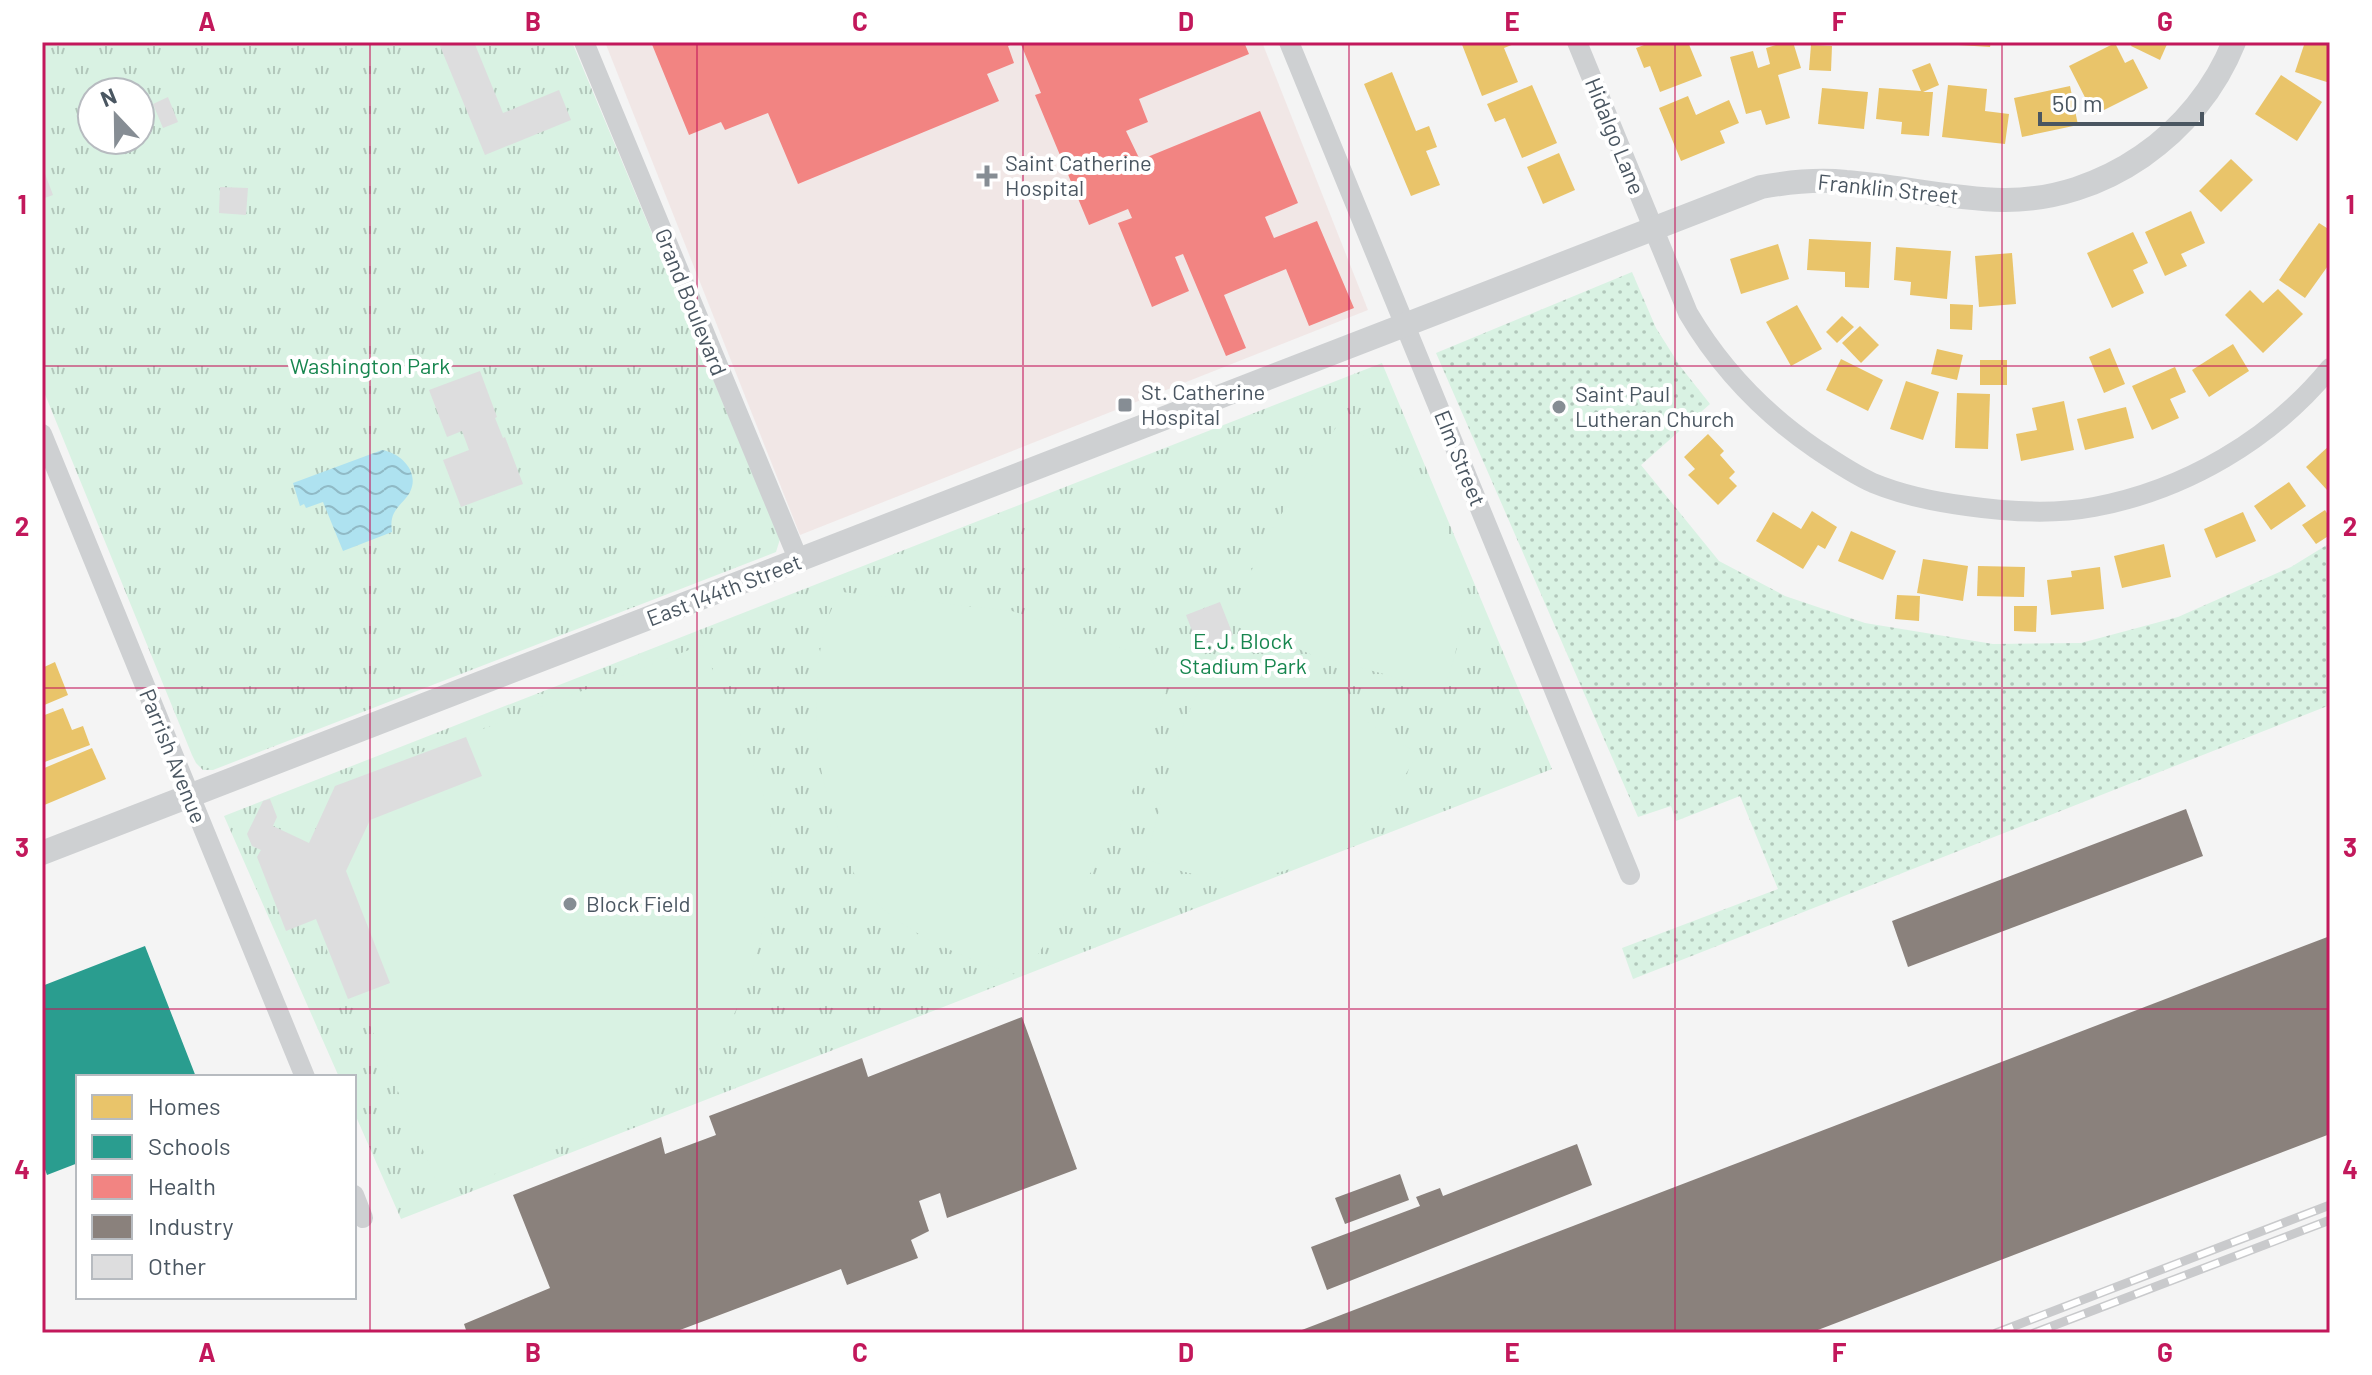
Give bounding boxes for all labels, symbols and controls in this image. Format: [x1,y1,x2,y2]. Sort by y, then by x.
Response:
text: A [198,5,216,36]
text: B [525,5,541,36]
text: C [852,5,868,36]
text: D [1178,5,1194,36]
text: E [1504,5,1520,36]
text: F [1832,5,1847,36]
text: G [2157,5,2173,36]
street label: Hidalgo Lane [1581,73,1651,198]
north arrow [76,76,156,156]
scale bar [2040,76,2202,126]
text: N [96,82,120,111]
text: 50 m [2052,88,2103,117]
place label: Saint Catherine Hospital [1005,149,1152,200]
marker: Saint Catherine Hospital [976,165,998,187]
street label: Franklin Street [1816,168,1960,208]
text: 1 [17,188,27,219]
text: 1 [2345,188,2355,219]
street label: Grand Boulevard [651,224,733,379]
park label: Washington Park [290,352,450,378]
place label: St. Catherine Hospital [1141,378,1265,429]
place label: Saint Paul Lutheran Church [1575,380,1734,431]
marker: St. Catherine Hospital [1116,396,1134,414]
marker: Saint Paul Lutheran Church [1550,398,1568,416]
street label: Elm Street [1430,406,1492,509]
text: 2 [15,510,29,541]
text: 2 [2343,510,2357,541]
street label: East 144th Street [643,548,805,631]
park label: E. J. Block Stadium Park [1179,627,1307,678]
street label: Parrish Avenue [135,685,213,827]
text: 3 [15,831,29,862]
text: 3 [2343,831,2357,862]
place label: Block Field [586,890,691,916]
marker: Block Field [561,895,579,913]
legend [76,1075,356,1299]
text: Homes [148,1091,221,1120]
text: Schools [148,1131,231,1160]
text: 4 [14,1153,30,1184]
text: 4 [2342,1153,2358,1184]
text: Health [148,1171,216,1200]
text: Industry [148,1211,234,1240]
text: Other [148,1251,206,1280]
text: A [198,1336,216,1367]
text: B [525,1336,541,1367]
text: C [852,1336,868,1367]
text: D [1178,1336,1194,1367]
text: E [1504,1336,1520,1367]
text: F [1832,1336,1847,1367]
text: G [2157,1336,2173,1367]

